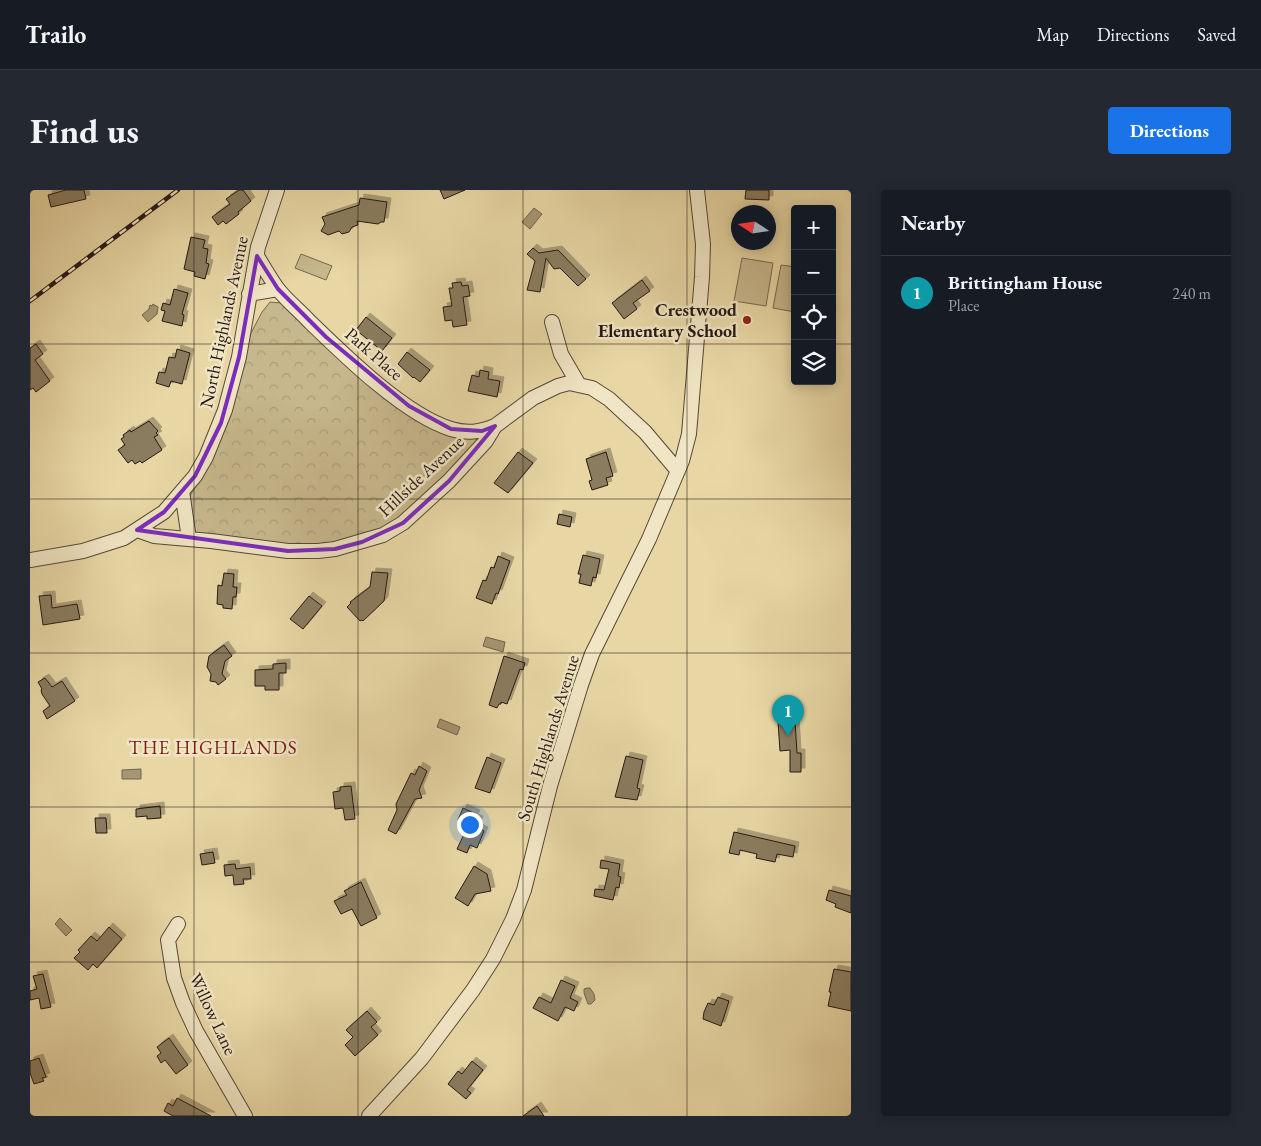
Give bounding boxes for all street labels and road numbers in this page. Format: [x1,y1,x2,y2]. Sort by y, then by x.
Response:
street label: North Highlands Avenue [194,234,253,410]
street label: Park Place [340,322,408,385]
street label: Hillside Avenue [373,430,468,521]
street label: South Highlands Avenue [511,652,584,824]
street label: Willow Lane [184,969,242,1059]

